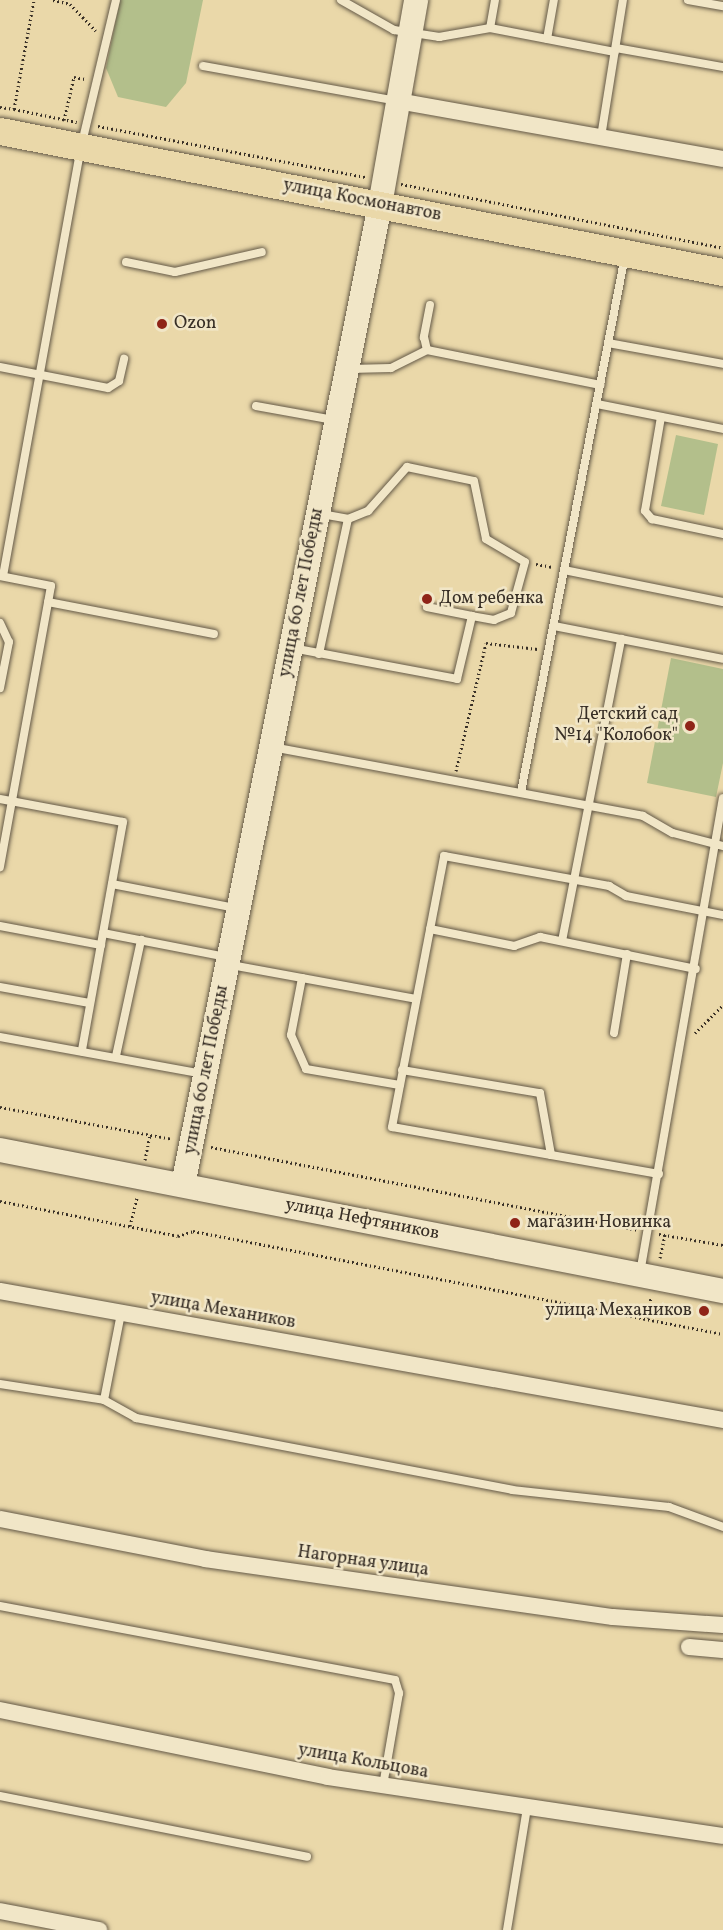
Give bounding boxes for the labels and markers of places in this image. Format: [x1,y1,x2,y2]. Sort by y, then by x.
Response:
place label: Ozon [174,313,216,335]
marker: Ozon [155,317,169,331]
place label: Дом ребенка [439,588,544,610]
marker: Дом ребенка [420,592,434,606]
place label: Детский сад №14 "Колобок" [554,705,678,748]
marker: Детский сад №14 "Колобок" [683,719,697,733]
place label: магазин Новинка [527,1212,671,1234]
marker: магазин Новинка [508,1216,522,1230]
place label: улица Механиков [545,1300,692,1322]
marker: улица Механиков [697,1304,711,1318]

